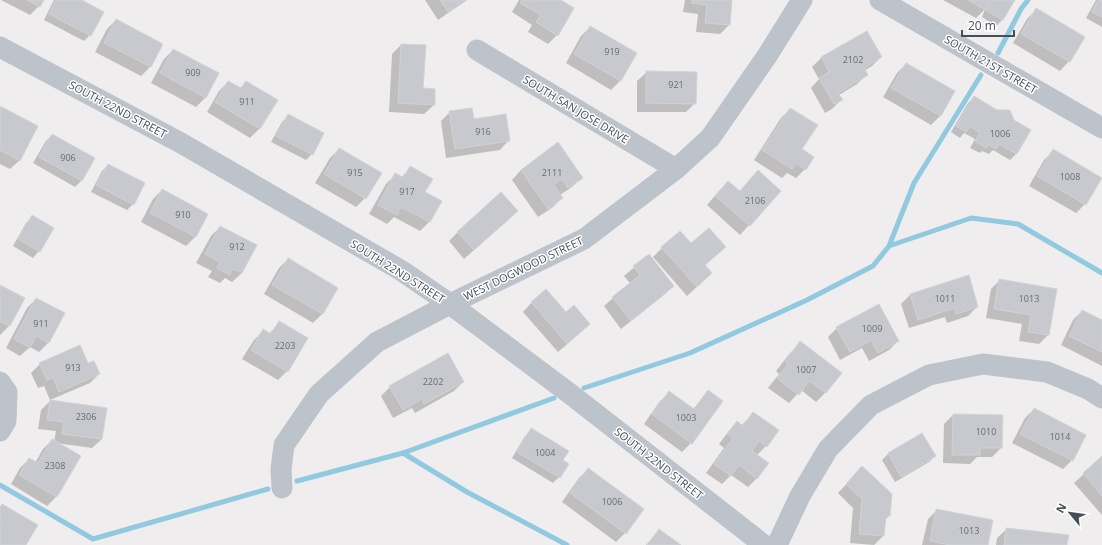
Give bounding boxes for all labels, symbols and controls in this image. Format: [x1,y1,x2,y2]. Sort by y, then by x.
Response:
scale bar [962,12,1014,38]
text: 20 m [968,17,996,34]
street label: SOUTH 21ST STREET [942,31,1040,97]
house number: 919 [604,45,620,58]
house number: 2102 [843,53,863,66]
house number: 909 [185,66,201,79]
street label: SOUTH SAN JOSE DRIVE [520,71,632,147]
street label: SOUTH 22ND STREET [67,77,169,141]
house number: 921 [668,78,684,91]
house number: 911 [239,95,255,108]
house number: 916 [475,125,491,138]
house number: 1006 [990,127,1010,140]
house number: 906 [60,151,76,164]
house number: 915 [347,166,363,179]
house number: 2111 [542,166,562,179]
house number: 1008 [1060,170,1080,183]
house number: 917 [399,185,415,198]
house number: 2106 [745,194,765,207]
house number: 910 [175,208,191,221]
street label: WEST DOGWOOD STREET [461,233,585,303]
street label: SOUTH 22ND STREET [348,236,448,306]
house number: 912 [229,240,245,253]
house number: 1011 [935,292,955,305]
house number: 1013 [1019,292,1039,305]
house number: 911 [33,317,49,330]
house number: 1009 [862,322,882,335]
house number: 2203 [275,339,295,352]
house number: 913 [65,361,81,374]
house number: 1007 [796,363,816,376]
house number: 2202 [423,375,443,388]
house number: 2306 [76,410,96,423]
house number: 1003 [676,411,696,424]
street label: SOUTH 22ND STREET [612,424,706,502]
house number: 1010 [976,425,996,438]
house number: 1014 [1050,430,1070,443]
house number: 1004 [535,446,555,459]
house number: 2308 [45,459,65,472]
north arrow [1050,493,1090,533]
house number: 1006 [602,495,622,508]
text: N [1052,500,1070,515]
house number: 1013 [959,524,979,537]

